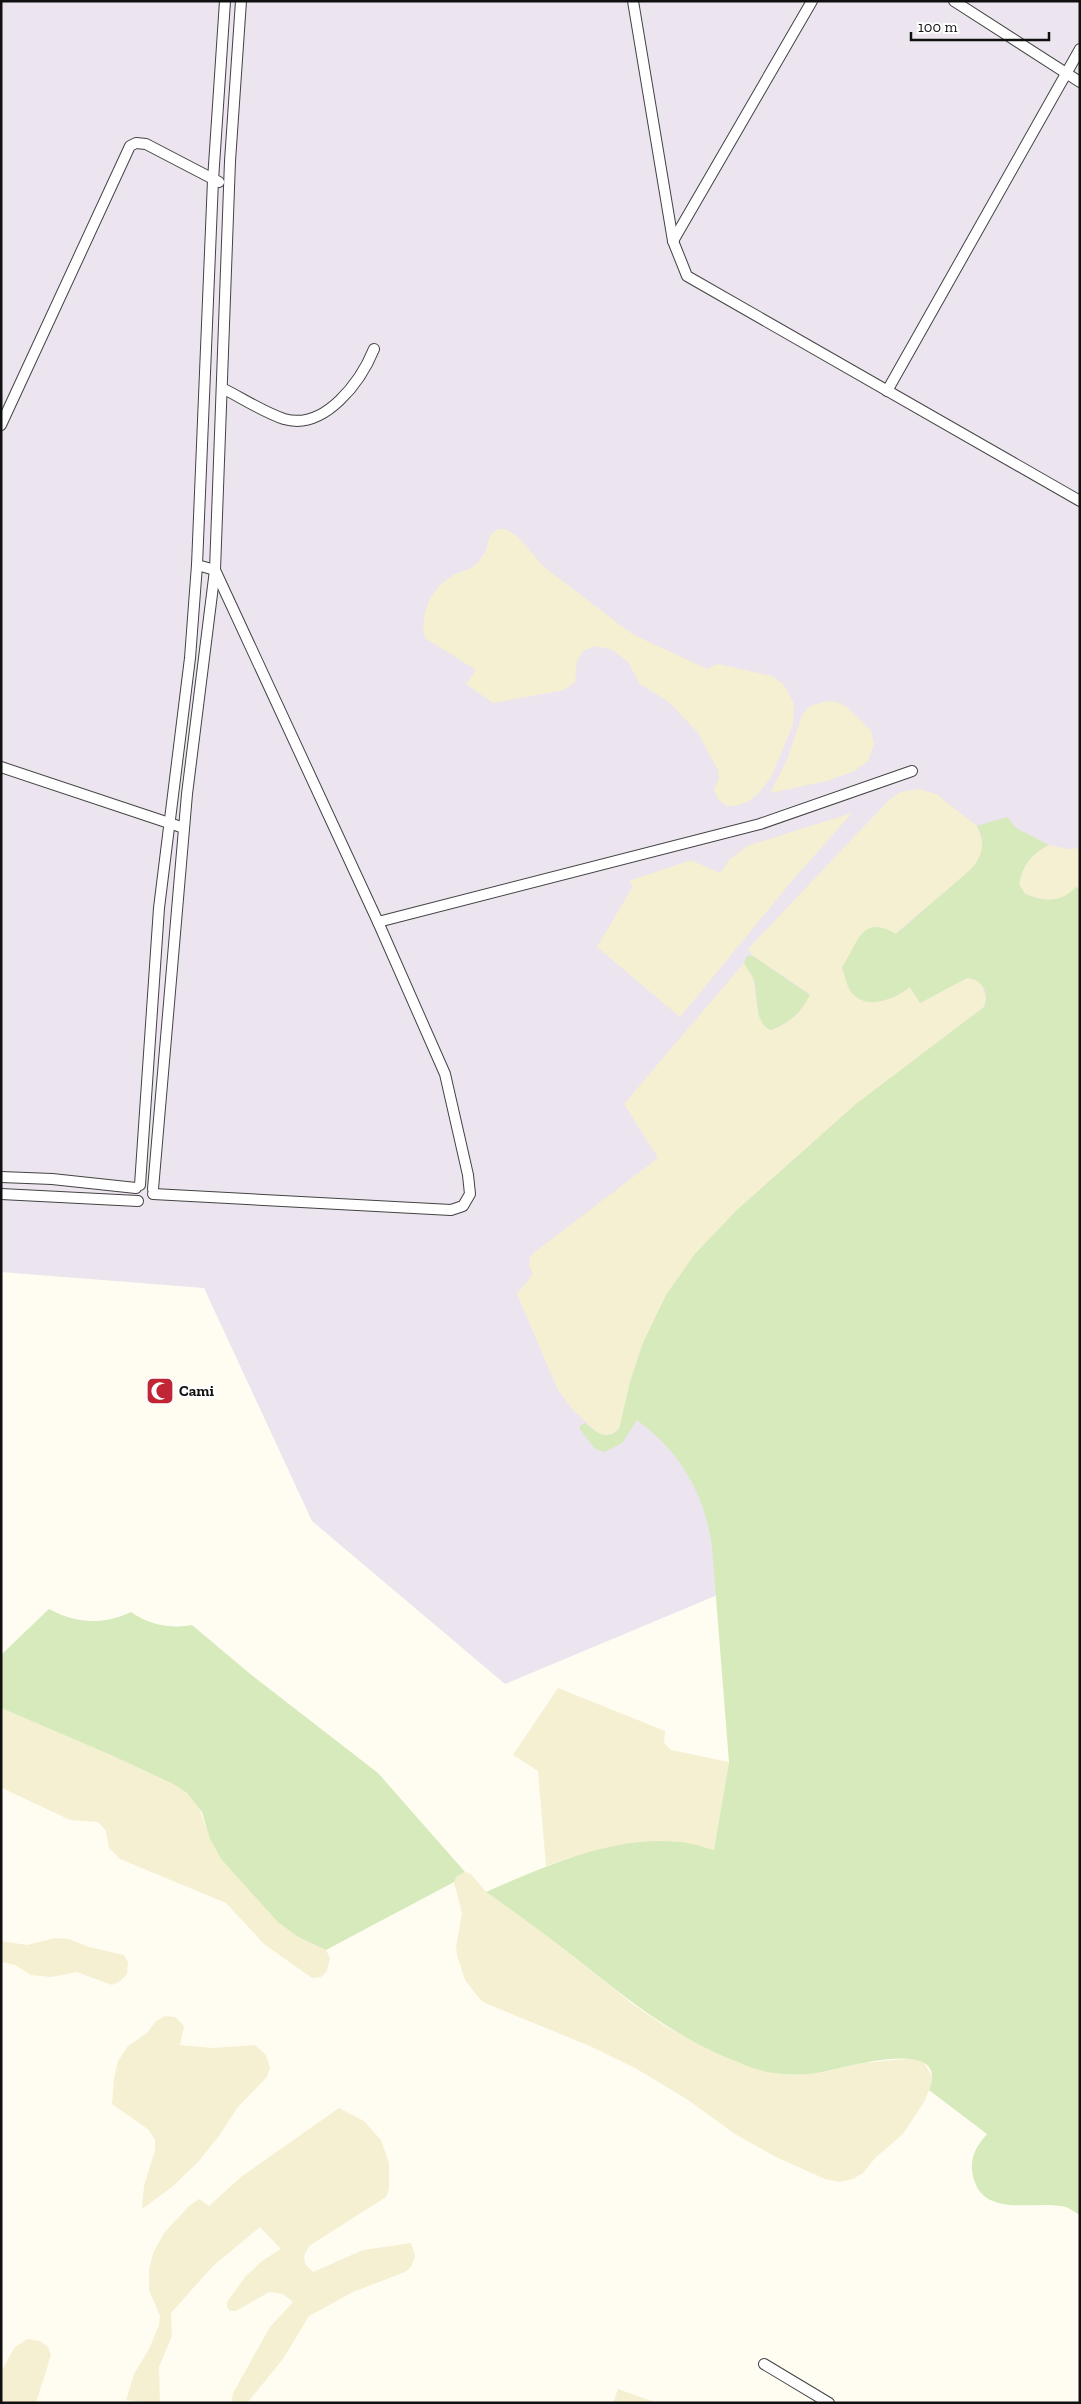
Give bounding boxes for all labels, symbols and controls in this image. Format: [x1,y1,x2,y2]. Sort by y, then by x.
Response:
scale bar [911,10,1048,42]
text: 100 m [918,18,957,36]
mosque icon: Cami [145,1376,175,1406]
place label: Cami [179,1382,214,1400]

